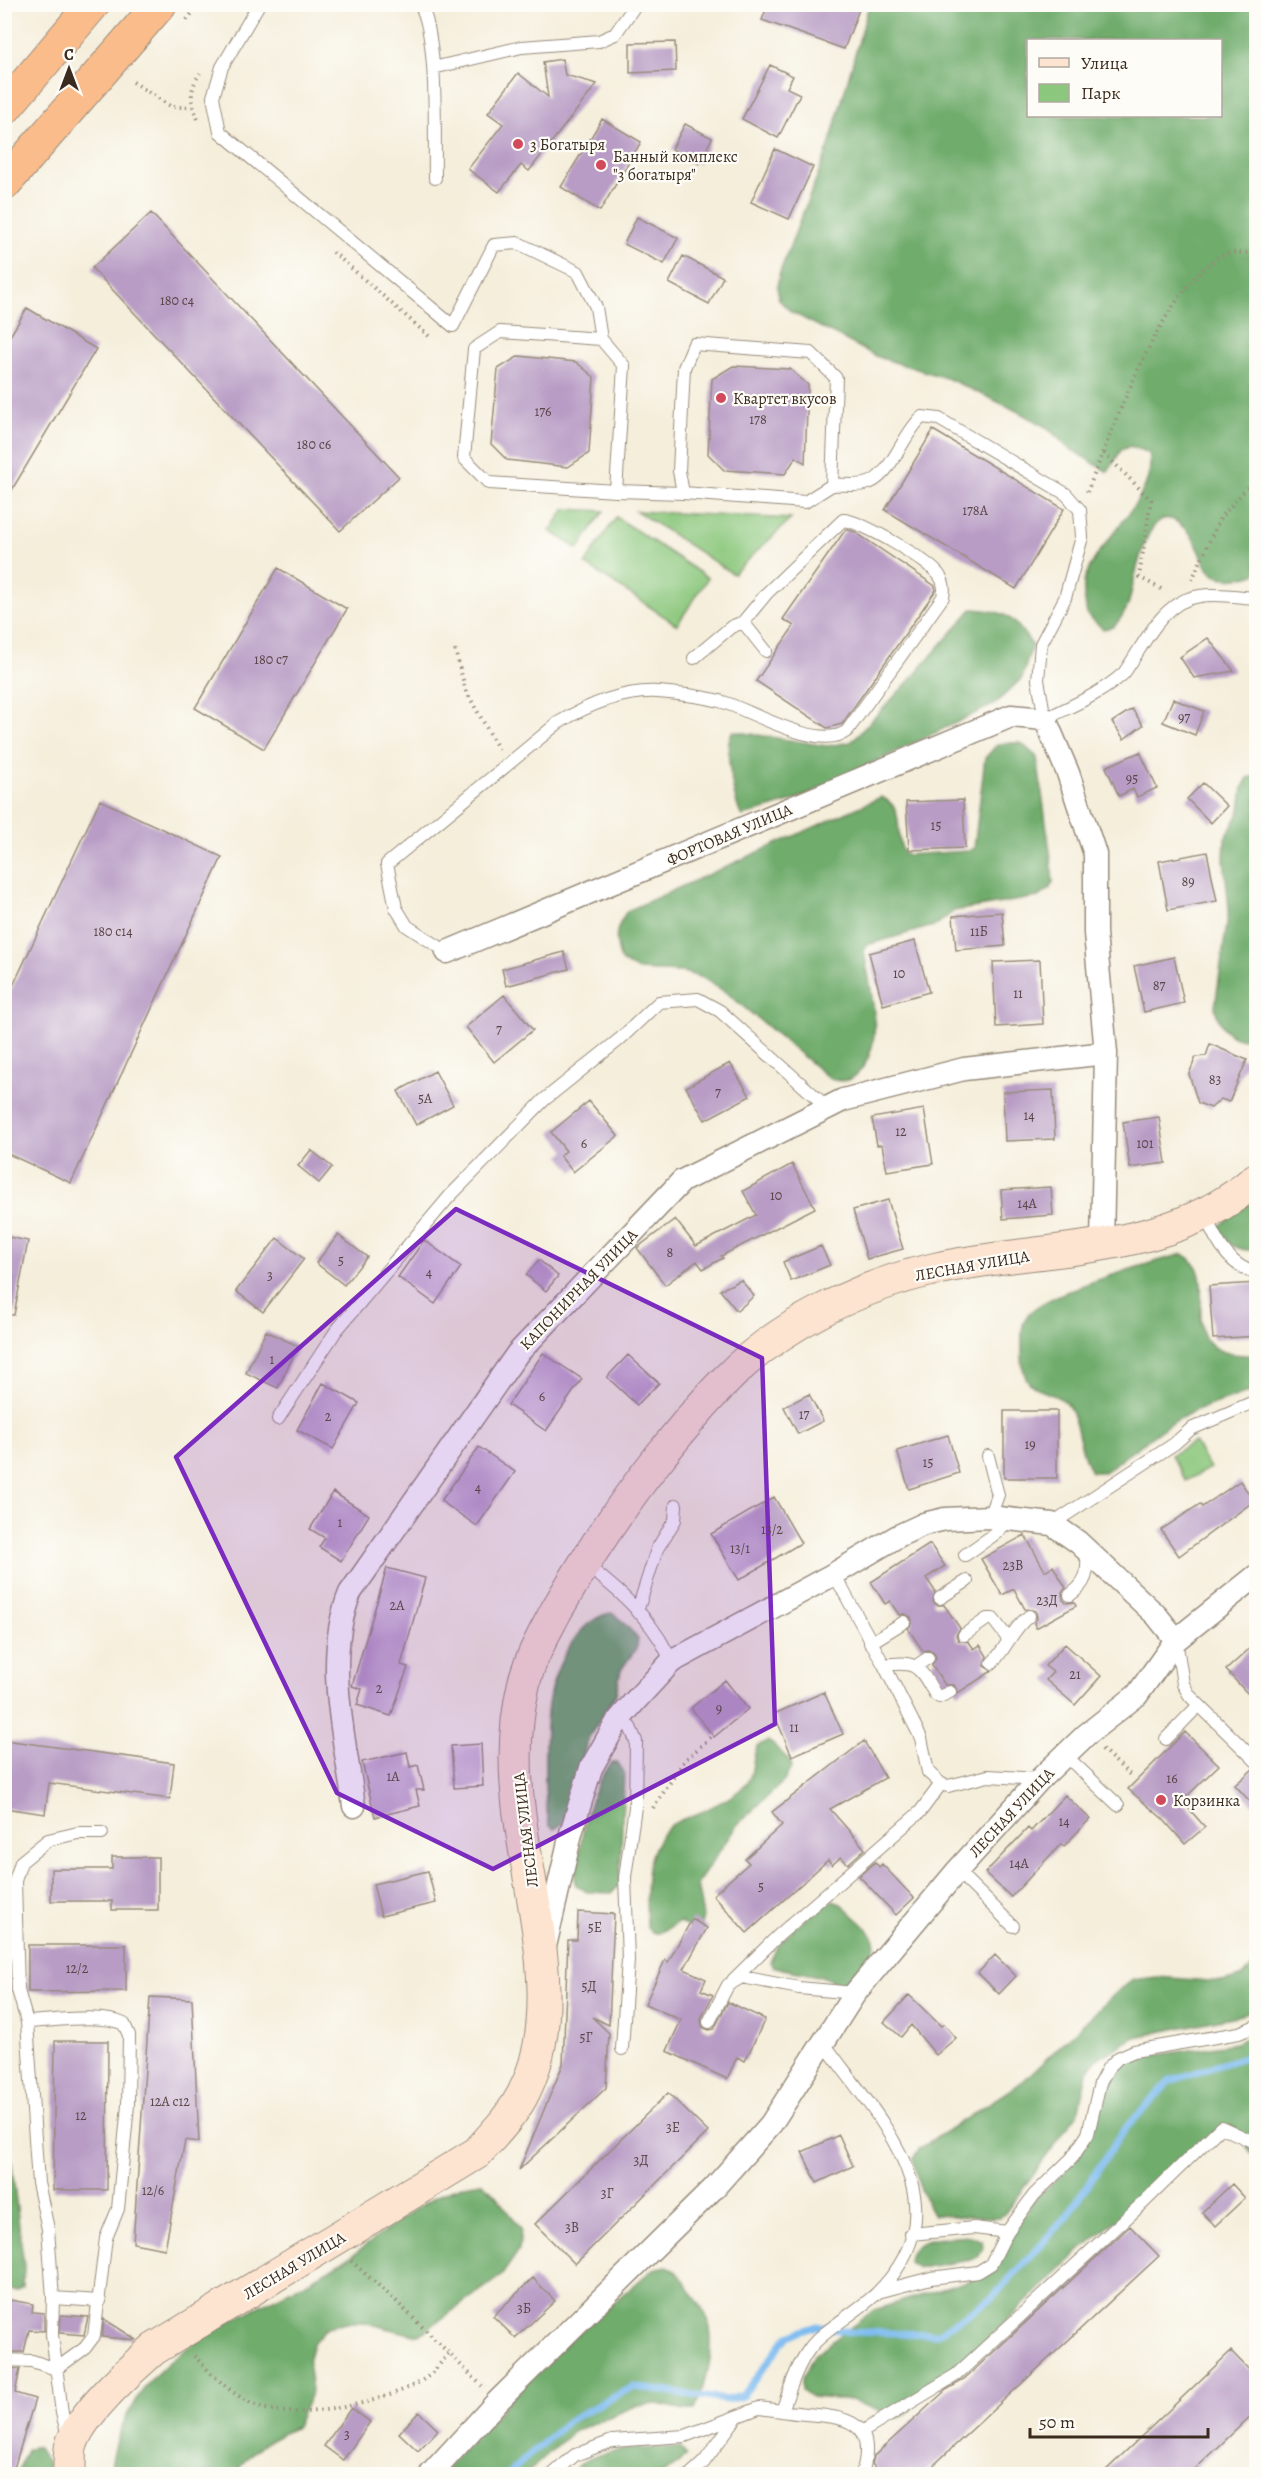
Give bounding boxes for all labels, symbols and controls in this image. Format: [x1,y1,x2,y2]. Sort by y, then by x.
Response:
north arrow [39,39,99,99]
legend [1027,39,1222,117]
text: С [64,44,74,66]
text: Улица [1081,51,1129,75]
text: Парк [1081,81,1121,105]
place label: 3 Богатыря [530,134,605,156]
marker: 3 Богатыря [511,137,525,151]
place label: Банный комплекс "3 богатыря" [613,146,738,186]
marker: Банный комплекс "3 богатыря" [594,158,608,172]
house number: 180 с4 [160,291,194,310]
place label: Квартет вкусов [733,388,837,410]
marker: Квартет вкусов [714,391,728,405]
house number: 176 [534,402,552,421]
house number: 178 [749,410,767,429]
house number: 180 с6 [297,435,331,454]
house number: 178А [962,501,989,520]
house number: 180 с7 [254,650,288,669]
house number: 97 [1178,708,1190,727]
house number: 95 [1126,769,1138,788]
street label: ФОРТОВАЯ УЛИЦА [663,798,796,871]
house number: 15 [931,816,941,835]
house number: 89 [1181,872,1195,891]
house number: 180 с14 [93,922,133,941]
house number: 11Б [970,922,988,941]
house number: 10 [893,964,905,983]
house number: 87 [1153,976,1165,995]
house number: 11 [1013,984,1023,1003]
house number: 7 [496,1020,502,1039]
house number: 83 [1209,1070,1221,1089]
house number: 7 [715,1083,721,1102]
house number: 5А [418,1089,433,1108]
house number: 14 [1023,1106,1035,1125]
house number: 12 [895,1122,907,1141]
house number: 6 [581,1134,587,1153]
house number: 101 [1136,1134,1154,1153]
house number: 10 [770,1186,782,1205]
house number: 14А [1017,1194,1037,1213]
street label: КАПОНИРНАЯ УЛИЦА [515,1224,643,1355]
house number: 8 [667,1243,674,1262]
street label: ЛЕСНАЯ УЛИЦА [913,1245,1032,1287]
house number: 5 [338,1251,344,1270]
house number: 4 [426,1263,432,1282]
house number: 3 [267,1266,273,1285]
house number: 1 [270,1350,275,1369]
house number: 6 [539,1387,545,1406]
house number: 17 [799,1405,809,1424]
house number: 2 [325,1407,332,1426]
house number: 19 [1024,1435,1036,1454]
house number: 15 [923,1453,933,1472]
house number: 4 [475,1478,481,1497]
house number: 1 [338,1513,343,1532]
house number: 13/2 [761,1520,783,1539]
house number: 13/1 [730,1539,750,1558]
house number: 23В [1003,1556,1023,1575]
house number: 23Д [1036,1591,1058,1610]
house number: 2А [390,1596,405,1615]
house number: 21 [1069,1665,1081,1684]
house number: 2 [376,1679,383,1698]
house number: 9 [716,1699,722,1718]
house number: 11 [789,1718,799,1737]
street label: ЛЕСНАЯ УЛИЦА [964,1762,1060,1862]
house number: 1А [387,1767,400,1786]
house number: 16 [1166,1769,1178,1788]
street label: ЛЕСНАЯ УЛИЦА [508,1771,544,1889]
place label: Корзинка [1173,1790,1241,1812]
marker: Корзинка [1154,1793,1168,1807]
house number: 14 [1058,1812,1070,1831]
house number: 14А [1009,1854,1029,1873]
house number: 5 [758,1877,764,1896]
house number: 5Е [588,1918,602,1937]
house number: 12/2 [66,1959,89,1978]
house number: 5Д [582,1977,597,1996]
house number: 5Г [580,2028,593,2047]
house number: 12А с12 [150,2092,190,2111]
house number: 12 [75,2106,87,2125]
house number: 3Е [666,2118,680,2137]
house number: 3Д [634,2151,648,2170]
house number: 12/6 [142,2181,164,2200]
house number: 3Г [601,2184,613,2203]
house number: 3В [565,2218,579,2237]
street label: ЛЕСНАЯ УЛИЦА [239,2226,350,2305]
house number: 3Б [517,2299,531,2318]
scale bar [1030,2401,1208,2439]
text: 50 m [1039,2410,1075,2434]
house number: 3 [344,2425,350,2444]

